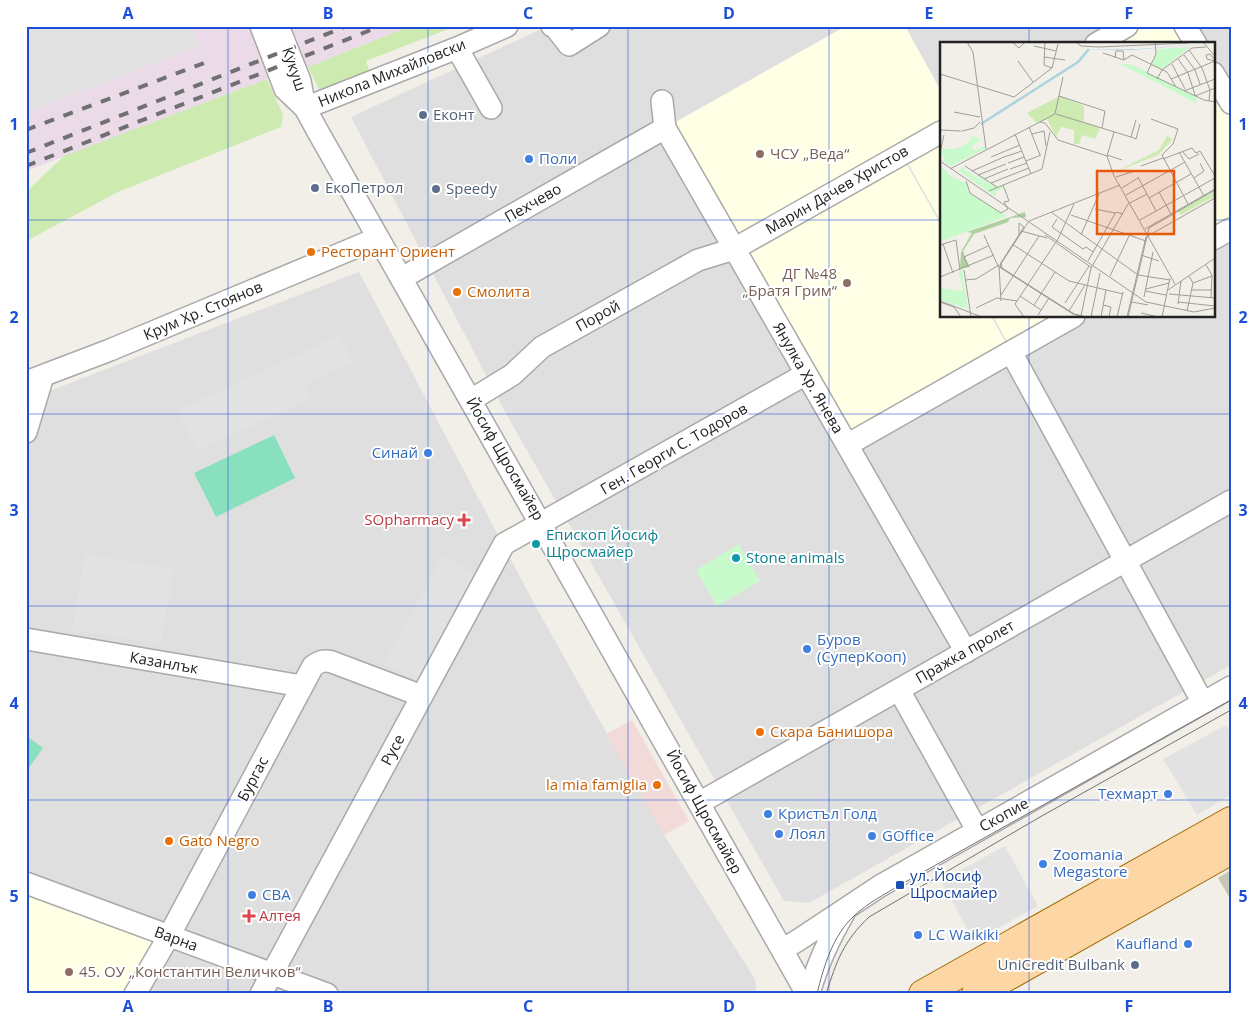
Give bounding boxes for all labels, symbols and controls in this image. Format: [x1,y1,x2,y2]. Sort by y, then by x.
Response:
text: A [122,2,134,24]
text: B [323,2,333,24]
text: C [523,2,533,24]
text: D [723,2,735,24]
text: E [925,2,934,24]
text: F [1125,2,1133,24]
street label: Никола Михайловски [315,33,468,111]
inset map [940,42,1214,318]
street label: Кукуш [278,44,312,93]
place label: Еконт [433,104,475,124]
marker: Еконт [417,109,429,121]
text: 1 [9,113,19,135]
text: 1 [1238,113,1248,135]
street label: Марин Дачев Христов [761,140,912,238]
place label: ЧСУ „Веда“ [770,143,850,163]
place label: Поли [539,148,577,168]
marker: ЧСУ „Веда“ [754,148,766,160]
marker: Поли [523,153,535,165]
place label: ЕкоПетрол [325,177,403,197]
place label: Speedy [446,178,497,198]
street label: Пехчево [500,178,565,226]
marker: ЕкоПетрол [309,182,321,194]
marker: Speedy [430,183,442,195]
place label: Ресторант Ориент [321,241,455,261]
marker: Ресторант Ориент [305,246,317,258]
place label: ДГ №48 „Братя Грим“ [742,263,838,300]
street label: Крум Хр. Стоянов [140,276,265,344]
marker: ДГ №48 „Братя Грим“ [841,277,853,289]
place label: Смолита [467,281,530,301]
marker: Смолита [451,286,463,298]
street label: Порой [572,295,623,335]
text: 2 [9,306,19,328]
text: 2 [1238,306,1248,328]
street label: Янулка Хр. Янева [769,318,849,437]
street label: Йосиф Щросмайер [462,393,549,524]
street label: Ген. Георги С. Тодоров [596,398,751,499]
place label: Синай [372,442,418,462]
marker: Синай [422,447,434,459]
text: 3 [9,499,19,521]
text: 3 [1238,499,1248,521]
place label: SOpharmacy [364,509,454,529]
marker: SOpharmacy [458,514,470,526]
place label: Епископ Йосиф Щросмайер [546,524,658,561]
marker: Епископ Йосиф Щросмайер [530,538,542,550]
place label: Stone animals [746,547,845,567]
marker: Stone animals [730,552,742,564]
street label: Пражка пролет [911,615,1018,688]
place label: Буров (СуперКооп) [817,629,906,666]
marker: Буров (СуперКооп) [801,643,813,655]
street label: Казанлък [128,646,200,678]
text: 4 [9,692,19,714]
text: 4 [1238,692,1248,714]
place label: Скара Банишора [770,721,893,741]
marker: Скара Банишора [754,726,766,738]
street label: Русе [376,731,408,768]
street label: Йосиф Щросмайер [662,746,747,877]
street label: Бургас [232,753,272,804]
place label: la mia famiglia [546,774,647,794]
marker: la mia famiglia [651,779,663,791]
place label: Техмарт [1098,783,1158,803]
marker: Техмарт [1162,788,1174,800]
street label: Скопие [975,792,1032,836]
place label: Кристъл Голд [778,803,877,823]
marker: Кристъл Голд [762,808,774,820]
place label: Лоял [789,823,825,843]
place label: GOffice [882,825,934,845]
marker: Лоял [773,828,785,840]
place label: Gato Negro [179,830,260,850]
marker: GOffice [866,830,878,842]
marker: Gato Negro [163,835,175,847]
place label: Zoomania Megastore [1053,844,1127,881]
marker: Zoomania Megastore [1037,858,1049,870]
place label: ул. Йосиф Щросмайер [910,865,997,902]
marker: ул. Йосиф Щросмайер [894,879,906,891]
place label: CBA [262,884,291,904]
text: 5 [9,885,19,907]
text: 5 [1238,885,1248,907]
marker: CBA [246,889,258,901]
place label: Алтея [259,905,301,925]
marker: Алтея [243,910,255,922]
street label: Варна [152,921,201,955]
place label: LC Waikiki [928,924,998,944]
marker: LC Waikiki [912,929,924,941]
place label: Kaufland [1116,933,1178,953]
marker: Kaufland [1182,938,1194,950]
place label: UniCredit Bulbank [998,954,1125,974]
marker: UniCredit Bulbank [1129,959,1141,971]
place label: 45. ОУ „Константин Величков“ [79,961,301,981]
marker: 45. ОУ „Константин Величков“ [63,966,75,978]
text: A [122,995,134,1017]
text: B [323,995,333,1017]
text: C [523,995,533,1017]
text: D [723,995,735,1017]
text: E [925,995,934,1017]
text: F [1125,995,1133,1017]

